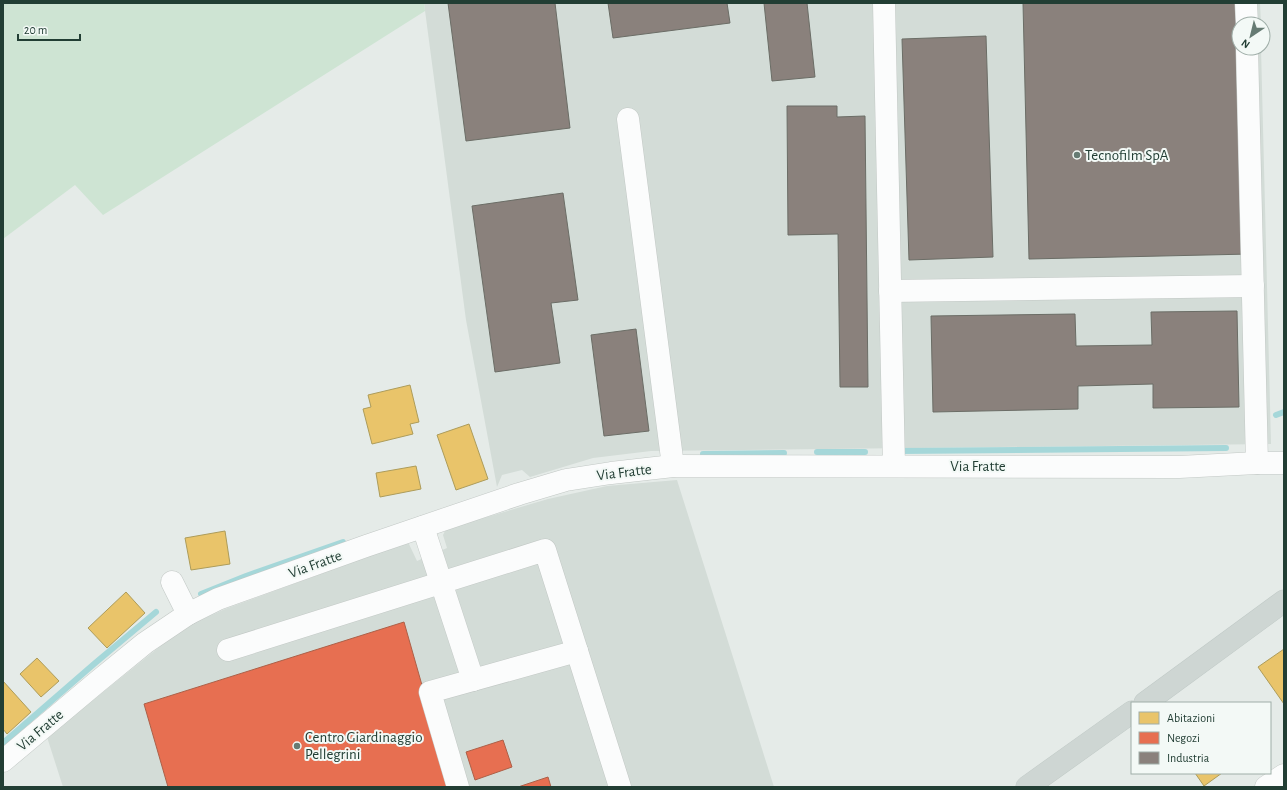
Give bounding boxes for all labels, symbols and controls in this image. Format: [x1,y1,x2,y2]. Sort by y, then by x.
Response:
scale bar [18,16,80,42]
north arrow [1231,16,1271,56]
text: 20 m [24,24,47,36]
text: N [1239,37,1252,50]
place label: Tecnofilm SpA [1085,148,1169,163]
marker: Tecnofilm SpA [1072,150,1082,160]
street label: Via Fratte [950,459,1006,474]
street label: Via Fratte [596,462,653,483]
street label: Via Fratte [287,548,344,581]
legend [1131,702,1271,774]
street label: Via Fratte [14,707,66,754]
text: Abitazioni [1167,712,1215,724]
place label: Centro Giardinaggio Pellegrini [305,730,423,762]
text: Negozi [1167,732,1200,744]
marker: Centro Giardinaggio Pellegrini [292,741,302,751]
text: Industria [1167,752,1210,764]

